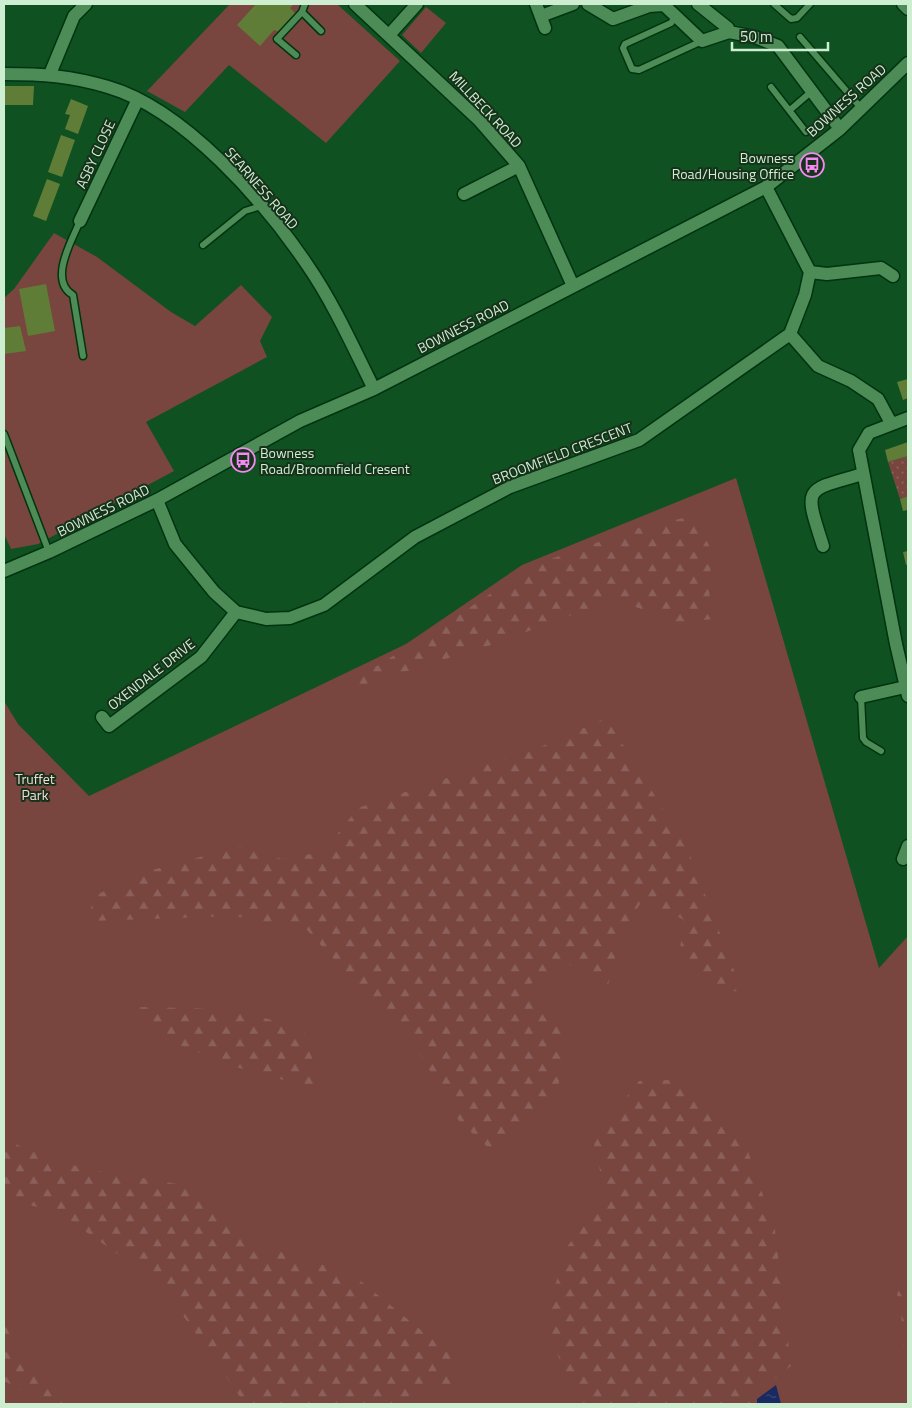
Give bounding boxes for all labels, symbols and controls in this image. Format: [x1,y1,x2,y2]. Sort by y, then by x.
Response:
scale bar [732,20,828,52]
text: 50 m [740,25,773,48]
street label: BOWNESS ROAD [802,58,890,142]
street label: MILLBECK ROAD [445,66,527,152]
street label: ASBY CLOSE [70,116,120,192]
street label: SEARNESS ROAD [220,142,304,234]
place label: Bowness Road/Housing Office [672,147,794,184]
bus stop icon: Bowness Road/Housing Office [799,152,825,178]
street label: BOWNESS ROAD [413,294,513,358]
street label: BROOMFIELD CRESCENT [489,416,636,489]
place label: Bowness Road/Broomfield Cresent [260,442,410,479]
bus stop icon: Bowness Road/Broomfield Cresent [230,447,256,473]
street label: BOWNESS ROAD [53,478,153,542]
street label: OXENDALE DRIVE [103,633,199,715]
park label: Truffet Park [15,768,55,805]

